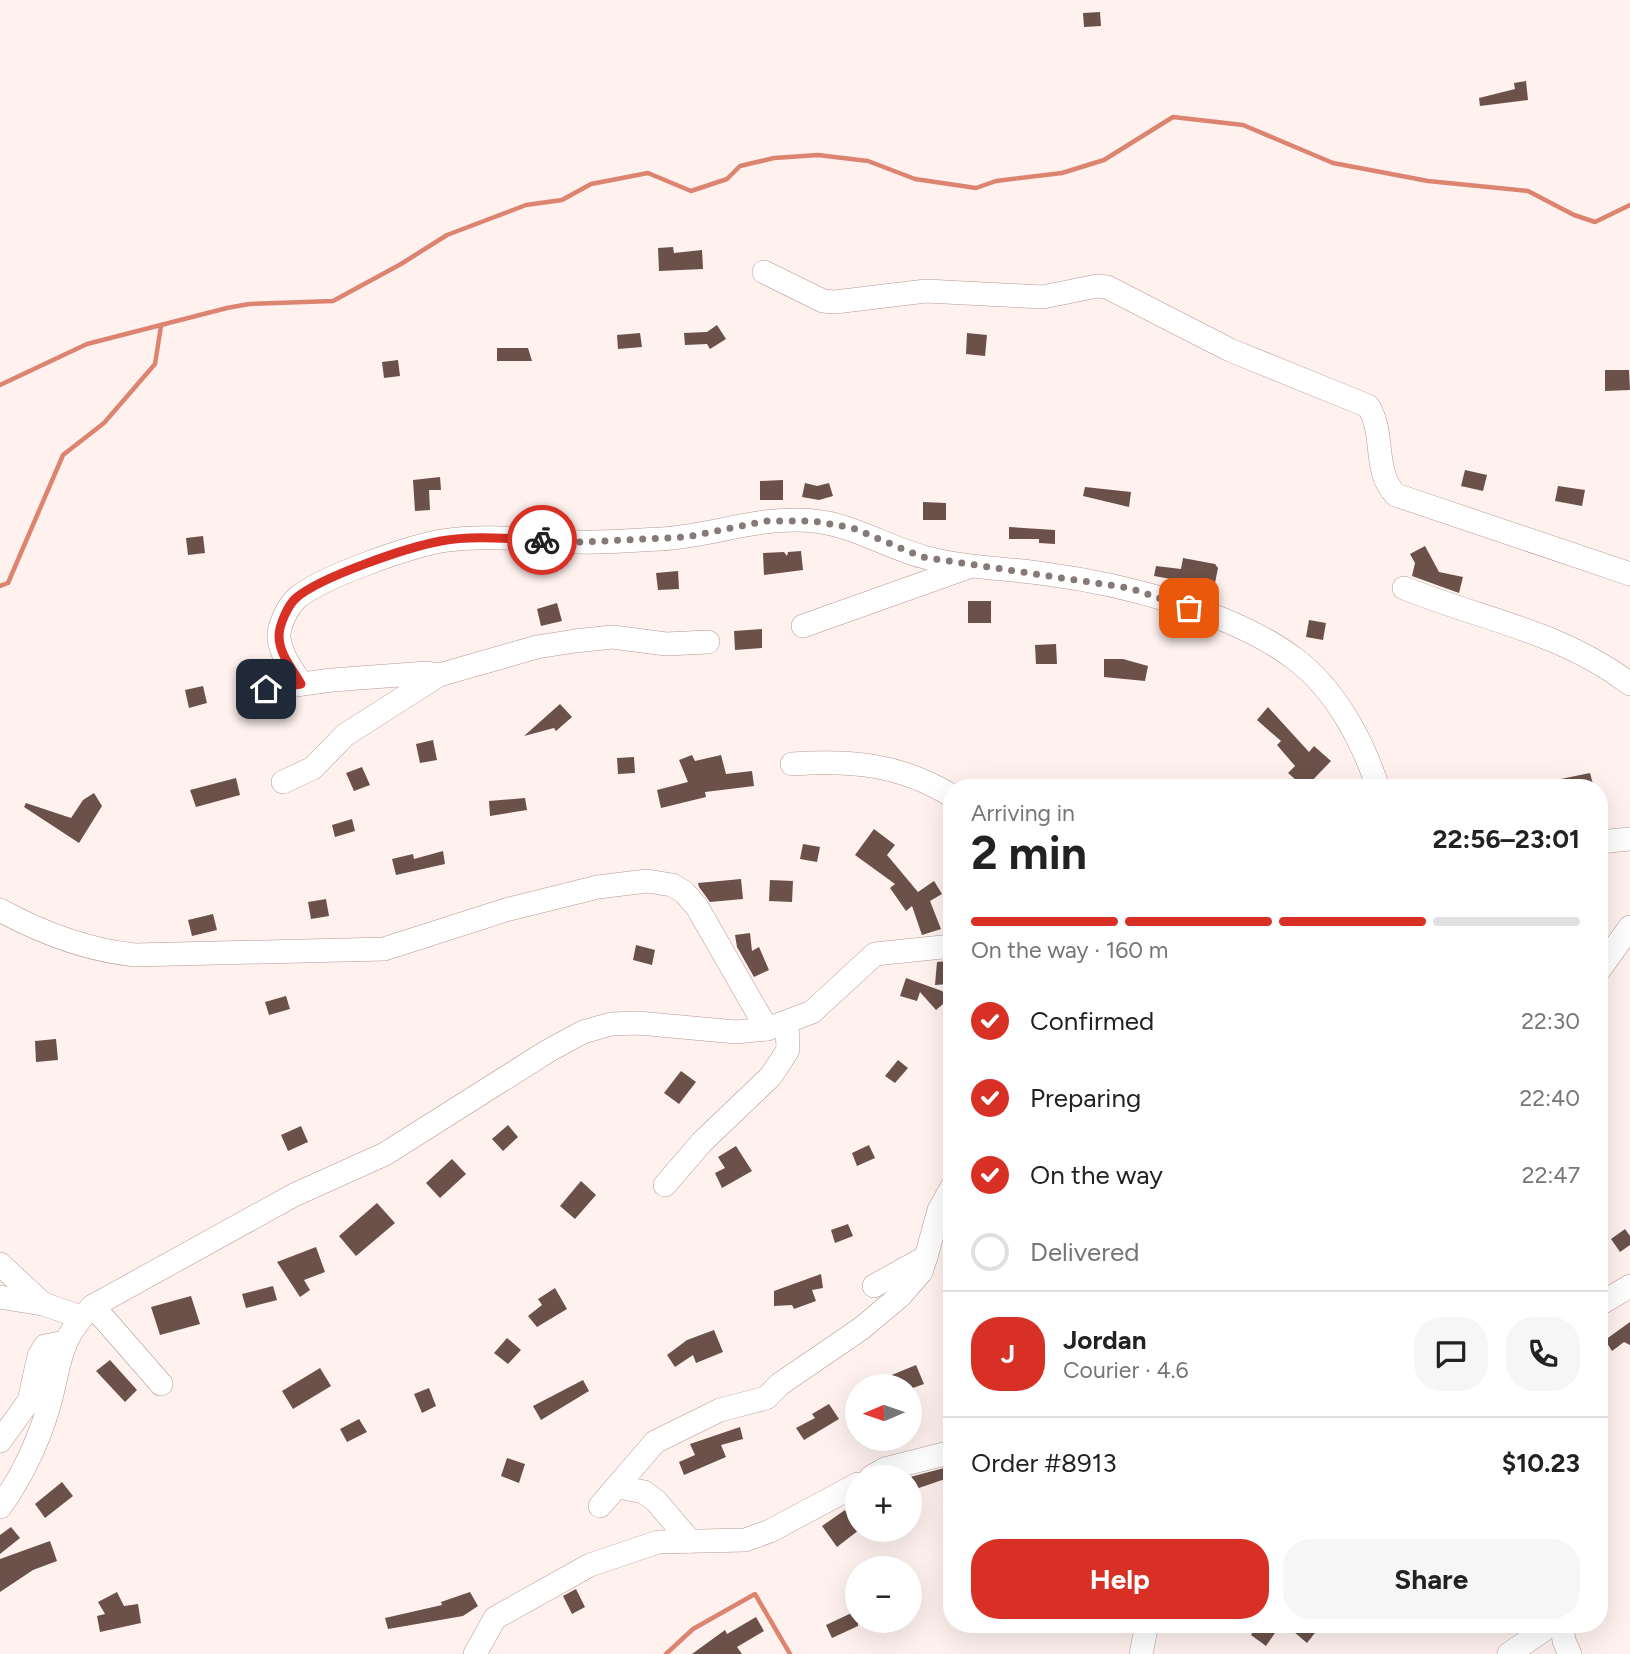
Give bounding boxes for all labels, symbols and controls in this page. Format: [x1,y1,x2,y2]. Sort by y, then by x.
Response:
courier [507,505,577,575]
icon: bike [523,521,561,559]
pin [1159,578,1219,638]
icon: bag [1170,589,1208,627]
pin [236,659,296,719]
icon: home [247,670,285,708]
text: Arriving in [971,799,1075,827]
text: 22:56–23:01 [1432,823,1580,855]
text: 2 min [971,825,1087,881]
text: On the way · 160 m [971,936,1168,964]
icon: check [971,1002,1009,1040]
text: Confirmed [1030,1005,1154,1037]
text: 22:30 [1521,1007,1580,1035]
icon: check [971,1079,1009,1117]
text: Preparing [1030,1082,1141,1114]
text: 22:40 [1519,1084,1580,1112]
icon: check [971,1156,1009,1194]
text: On the way [1030,1159,1163,1191]
text: 22:47 [1522,1161,1580,1189]
text: Delivered [1030,1236,1139,1268]
button: chat [1414,1317,1488,1391]
button: phone [1506,1317,1580,1391]
text: Jordan [1063,1324,1146,1356]
text: J [1001,1338,1015,1370]
text: Courier · 4.6 [1063,1356,1189,1384]
north arrow [845,1374,922,1451]
map controls [845,1374,922,1633]
text: Order #8913 [971,1447,1117,1479]
text: $10.23 [1502,1447,1580,1479]
button: + [845,1465,922,1542]
button: Help [971,1539,1269,1619]
button: Share [1283,1539,1580,1619]
button: − [845,1556,922,1633]

